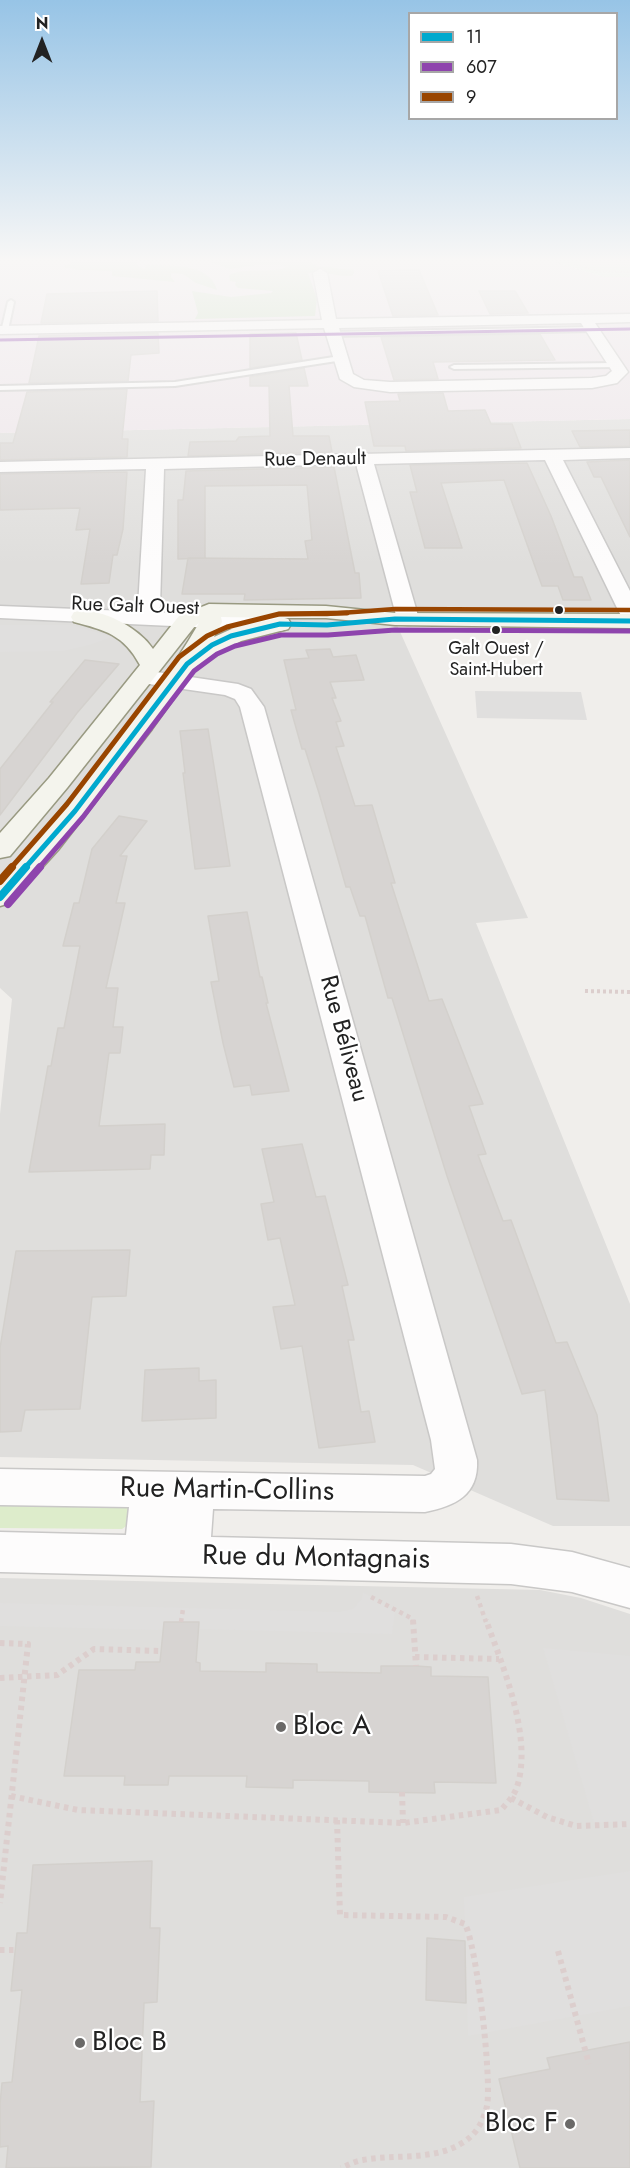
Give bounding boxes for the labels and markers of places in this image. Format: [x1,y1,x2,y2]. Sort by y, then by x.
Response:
unlabelled marker [553,604,565,616]
marker: Galt Ouest / Saint-Hubert [490,624,502,636]
place label: Galt Ouest / Saint-Hubert [448,639,544,682]
place label: Bloc A [293,1710,371,1744]
marker: Bloc A [274,1720,288,1734]
place label: Bloc B [92,2026,167,2060]
marker: Bloc B [73,2036,87,2050]
place label: Bloc F [485,2107,558,2141]
marker: Bloc F [563,2117,577,2131]

